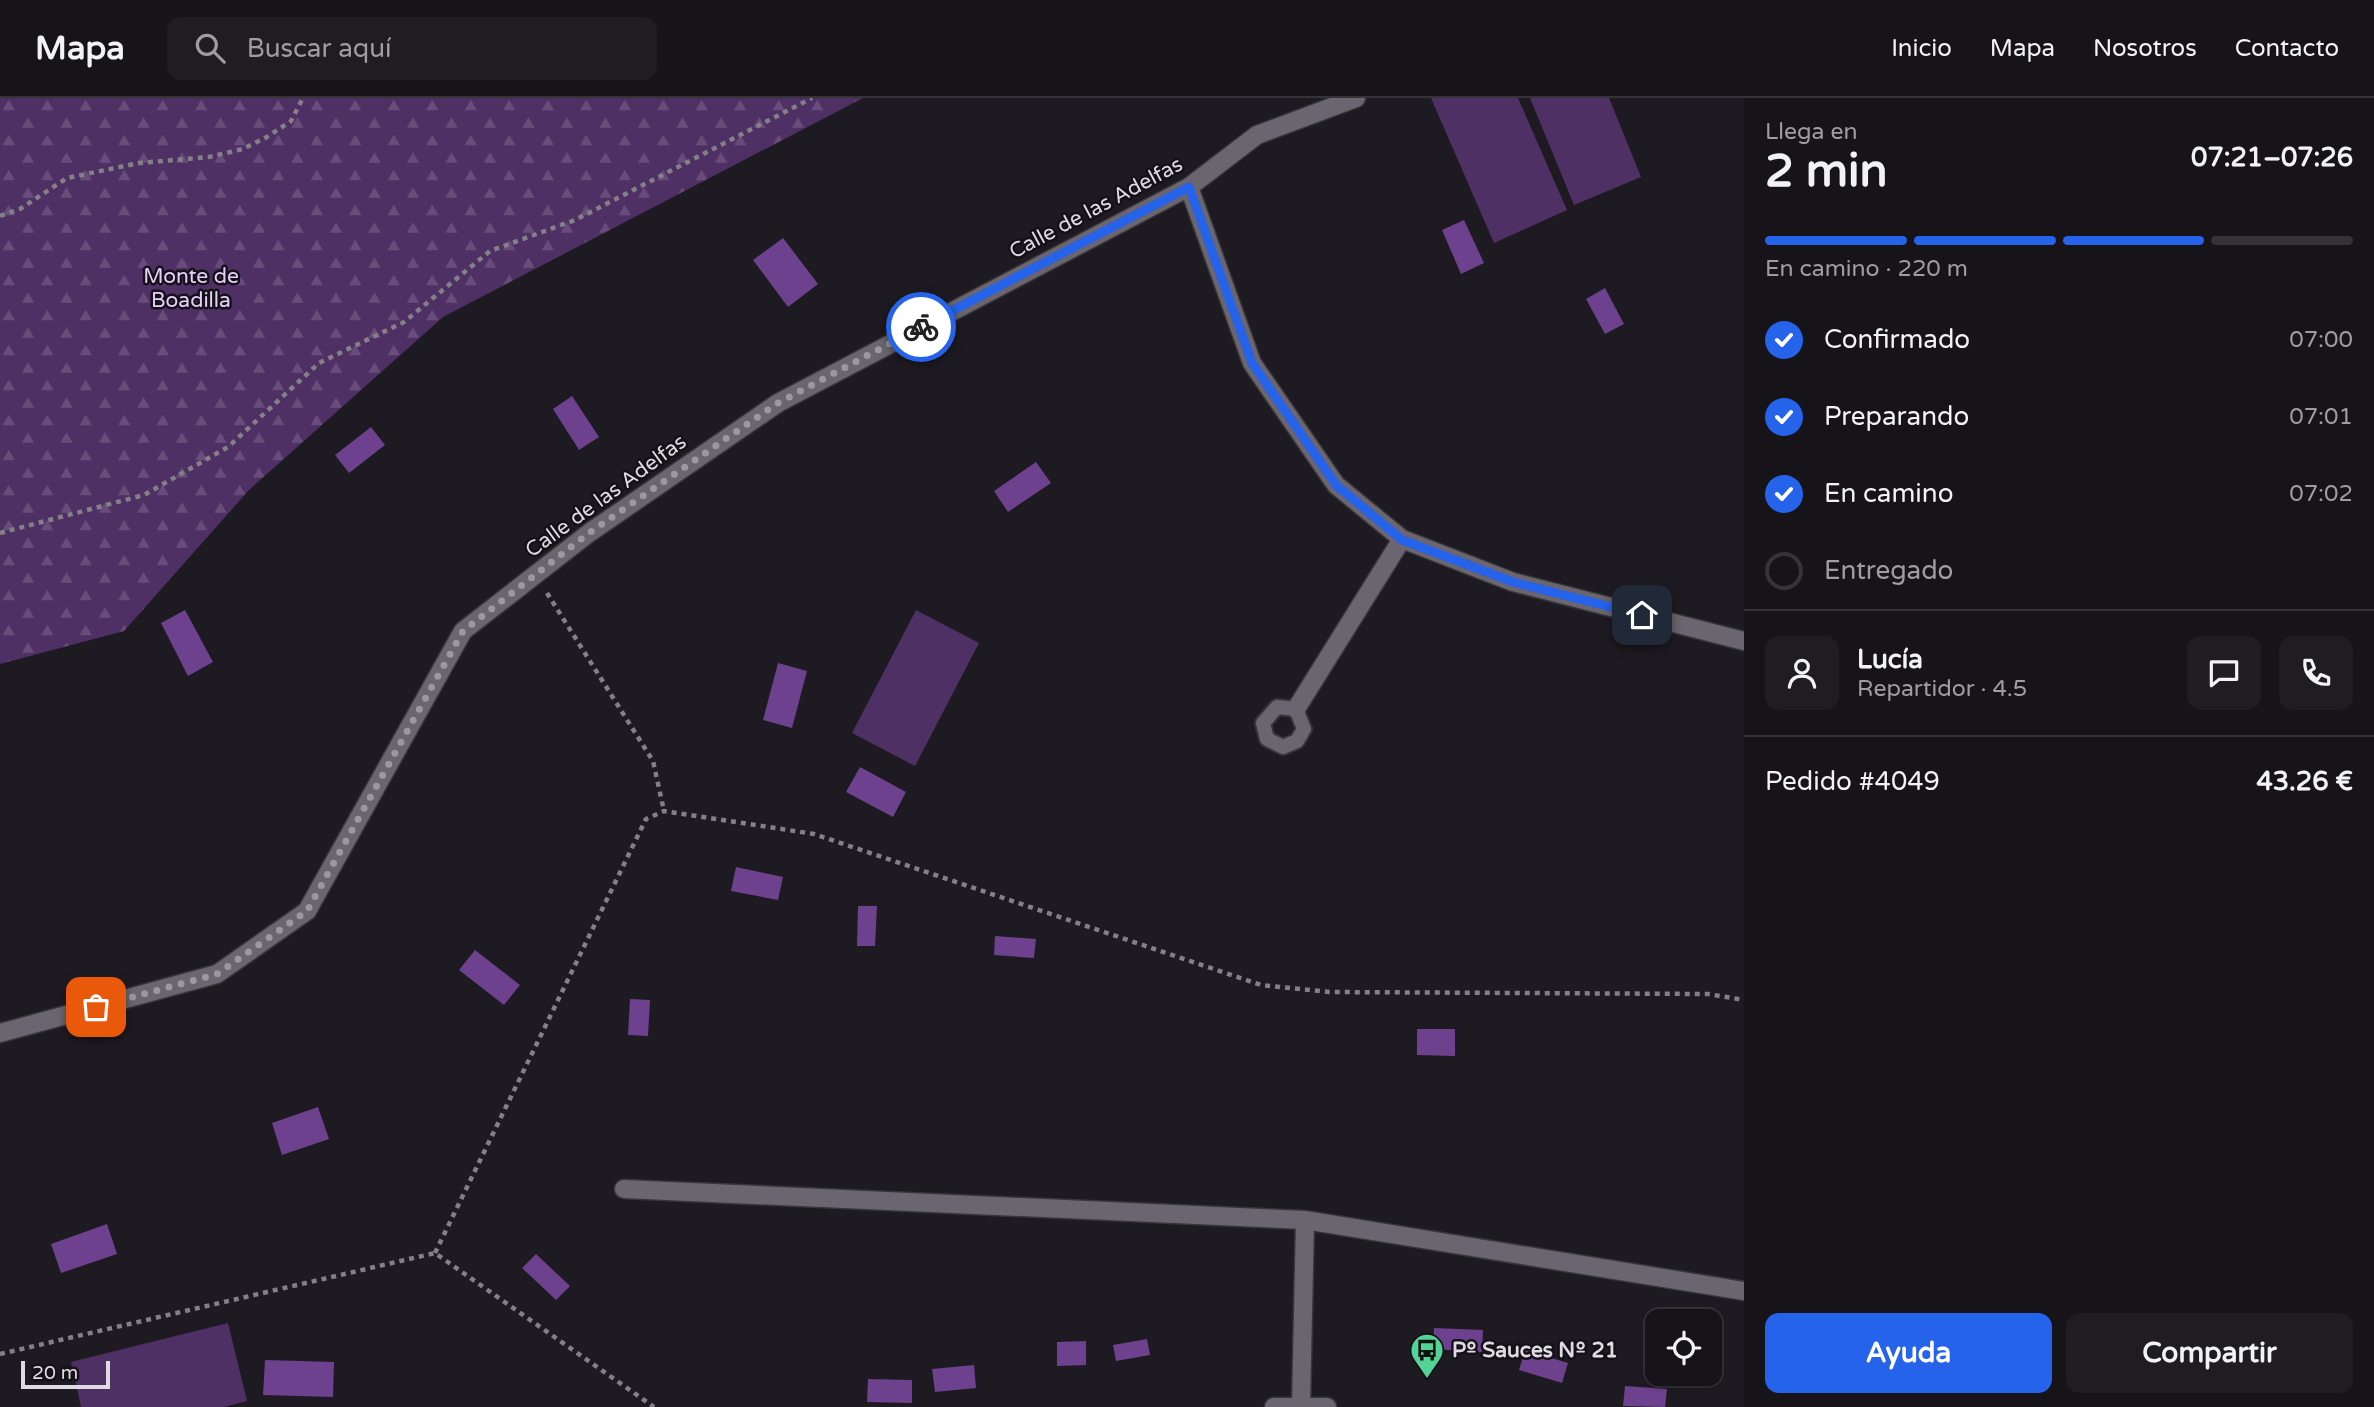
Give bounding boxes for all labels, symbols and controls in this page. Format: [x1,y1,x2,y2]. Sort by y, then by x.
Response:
search box [167,17,657,80]
text: Mapa [35,29,125,68]
icon: search [191,29,229,67]
text: Buscar aquí [247,33,391,64]
text: Inicio [1891,34,1952,63]
text: Mapa [1990,34,2055,63]
text: Nosotros [2093,34,2197,63]
text: Contacto [2235,34,2339,63]
text: Llega en [1765,118,1857,146]
text: 07:21–07:26 [2191,142,2353,173]
text: 2 min [1765,144,1888,199]
street label: Calle de las Adelfas [1005,152,1187,264]
text: En camino · 220 m [1765,255,1968,283]
park label: Monte de Boadilla [143,264,239,313]
courier [886,292,956,362]
icon: bike [902,308,940,346]
icon: check [1765,321,1803,359]
text: Confirmado [1824,324,1970,355]
text: 07:00 [2289,326,2353,354]
icon: check [1765,398,1803,436]
text: Preparando [1824,401,1969,432]
text: 07:01 [2289,403,2353,431]
street label: Calle de las Adelfas [521,429,691,563]
icon: check [1765,475,1803,513]
text: En camino [1824,478,1953,509]
text: 07:02 [2289,480,2353,508]
text: Entregado [1824,555,1953,586]
pin [1612,585,1672,645]
icon: home [1623,596,1661,634]
button: person [1765,636,1839,710]
button: chat [2187,636,2261,710]
button: phone [2279,636,2353,710]
text: Lucía [1857,644,1923,675]
text: Repartidor · 4.5 [1857,675,2027,703]
text: Pedido #4049 [1765,766,1940,797]
text: 43.26 € [2256,766,2353,797]
pin [66,977,126,1037]
icon: bag [77,988,115,1026]
map controls [1645,1309,1722,1386]
button: locate [1645,1309,1722,1386]
button: Ayuda [1765,1313,2052,1393]
button: Compartir [2066,1313,2353,1393]
bus stop icon: Pº Sauces Nº 21 [1408,1331,1446,1380]
place label: Pº Sauces Nº 21 [1452,1338,1618,1363]
scale bar [21,1358,110,1390]
text: 20 m [32,1362,78,1384]

